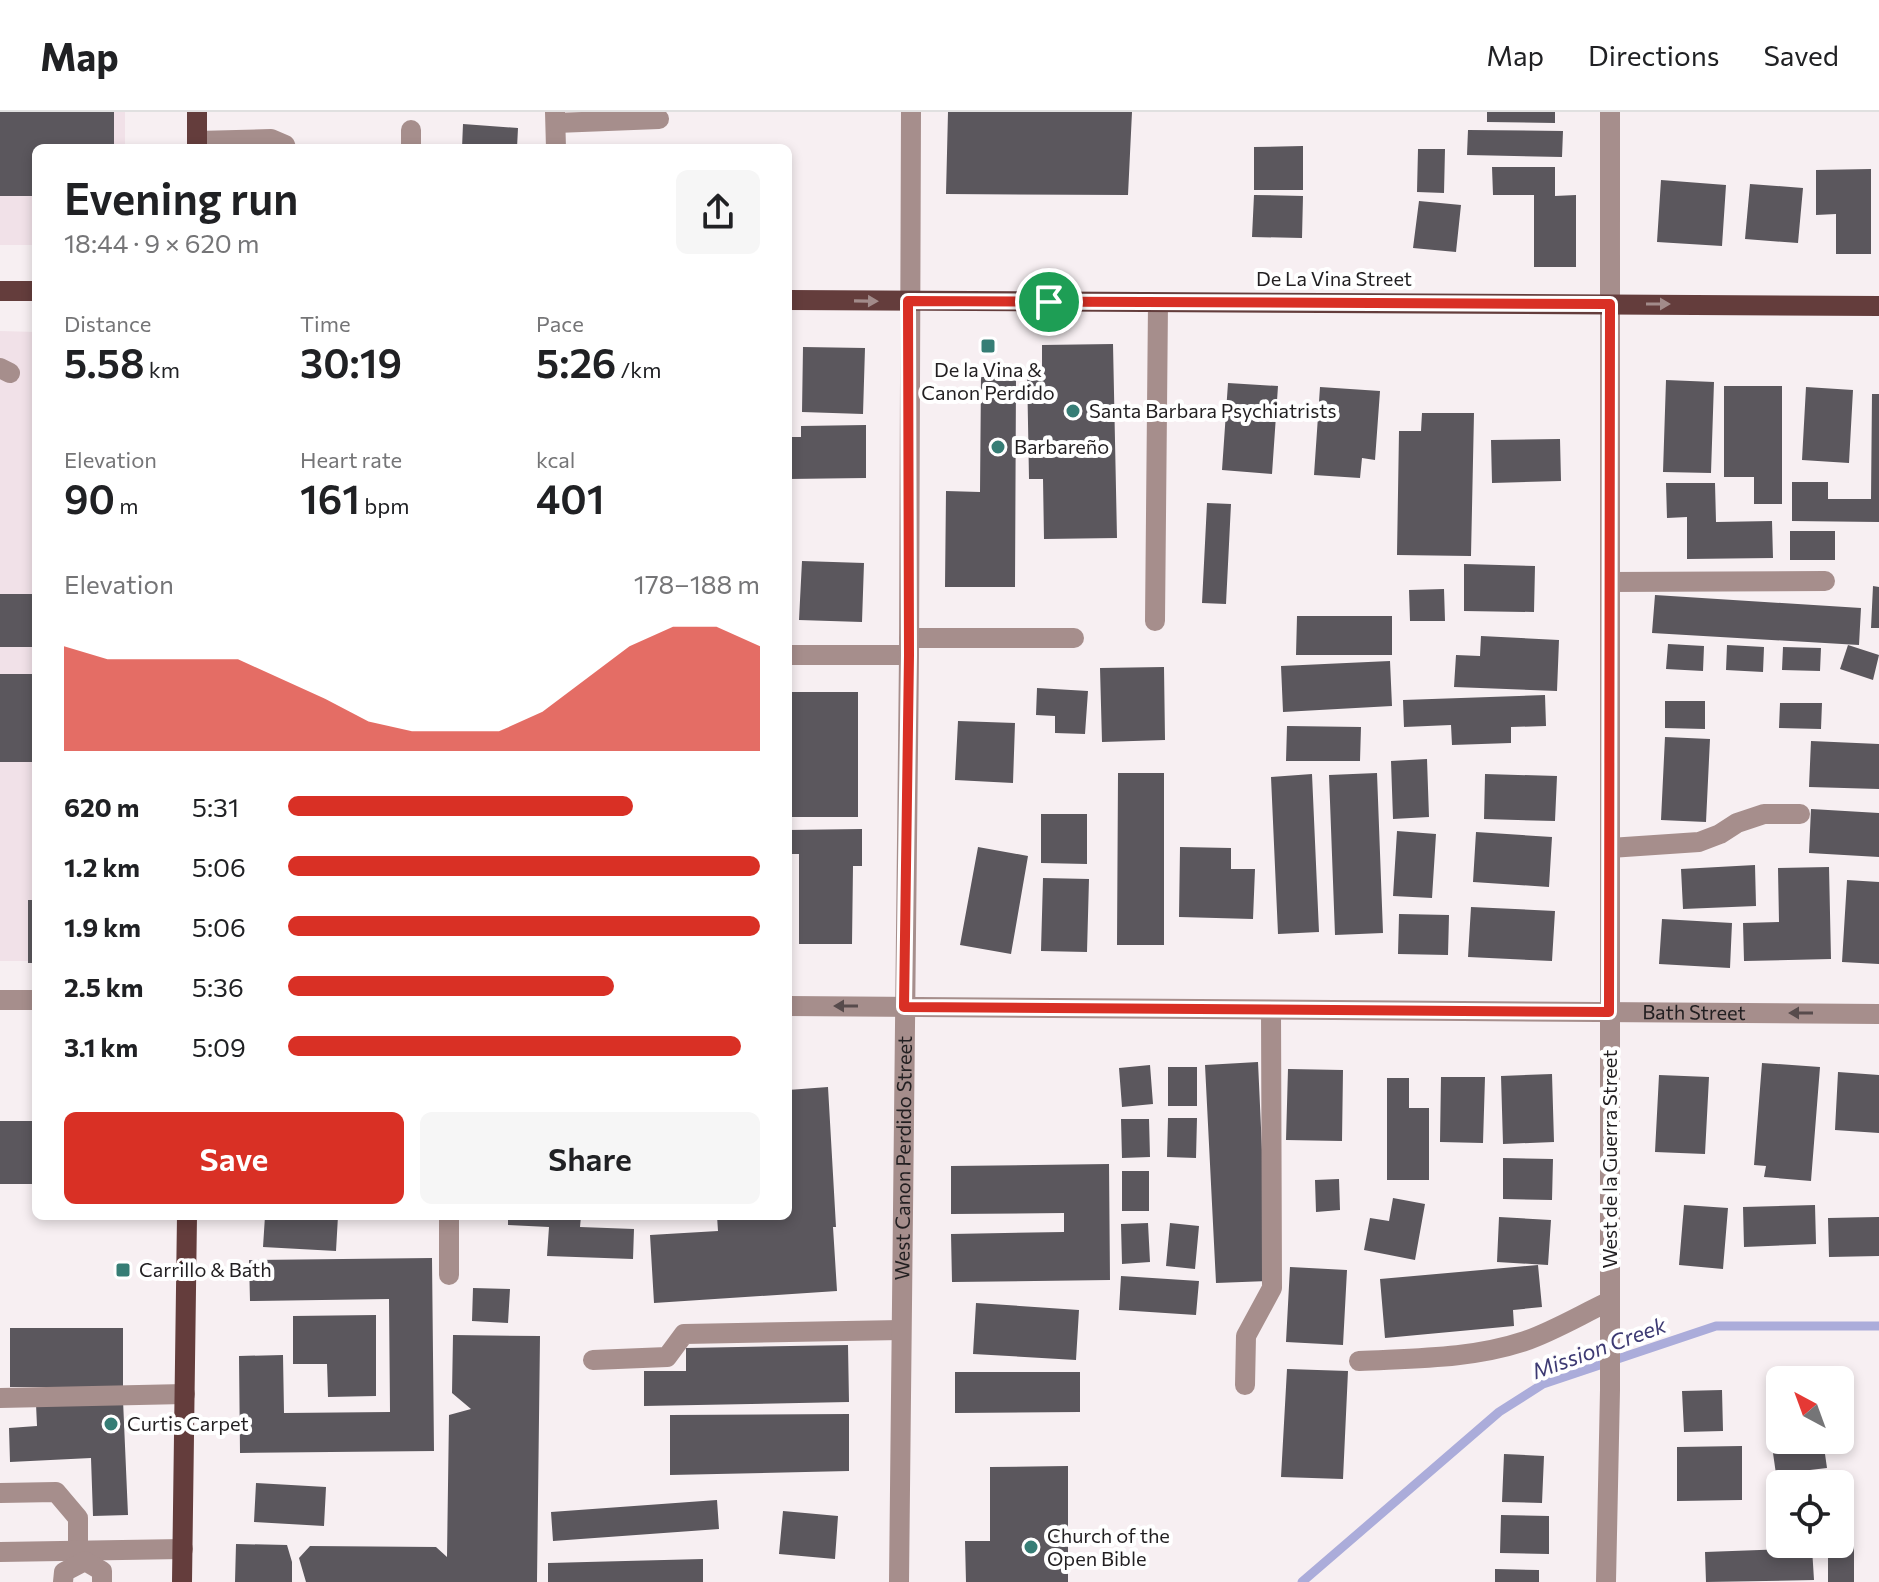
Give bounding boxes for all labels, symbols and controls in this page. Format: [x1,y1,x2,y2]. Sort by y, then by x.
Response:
text: Map [40,32,119,79]
text: Map [1486,38,1544,72]
text: Directions [1588,38,1719,72]
text: Saved [1763,38,1839,72]
text: Evening run [64,170,298,224]
button: share [676,170,760,254]
text: 18:44 · 9 × 620 m [64,227,259,258]
street label: De La Vina Street [1256,266,1412,290]
pin [1015,268,1083,336]
icon: arrive [1027,280,1071,324]
one-way arrow [854,295,879,307]
one-way arrow [1646,298,1671,311]
text: Distance [64,310,151,337]
text: Time [300,310,351,337]
text: Pace [536,310,584,337]
text: 5.58 [64,337,145,386]
text: 30:19 [300,337,402,386]
text: 5:26 [536,337,616,386]
marker: De la Vina & Canon Perdido [979,337,997,355]
text: km [145,356,180,383]
text: /km [616,356,661,383]
place label: De la Vina & Canon Perdido [921,357,1055,404]
place label: Santa Barbara Psychiatrists [1089,398,1337,422]
marker: Santa Barbara Psychiatrists [1064,402,1082,420]
place label: Barbareño [1014,434,1109,458]
marker: Barbareño [989,438,1007,456]
text: Elevation [64,446,157,473]
text: Heart rate [300,446,402,473]
text: kcal [536,446,575,473]
text: 90 [64,473,115,522]
text: 161 [300,473,360,522]
text: 401 [536,473,605,522]
text: m [115,492,138,519]
text: bpm [360,492,410,519]
text: Elevation [64,568,174,599]
text: 178–188 m [634,568,760,599]
text: 620 m [64,791,139,822]
text: 5:31 [192,791,239,822]
text: 1.2 km [64,851,140,882]
text: 5:06 [192,851,246,882]
text: 1.9 km [64,911,141,942]
text: 5:06 [192,911,246,942]
text: 2.5 km [64,971,143,1002]
text: 5:36 [192,971,244,1002]
street label: Bath Street [1642,999,1746,1024]
one-way arrow [833,1000,858,1012]
one-way arrow [1788,1007,1813,1020]
text: 3.1 km [64,1031,138,1062]
text: 5:09 [192,1031,246,1062]
street label: West Canon Perdido Street [889,1036,916,1280]
street label: West de la Guerra Street [1597,1050,1621,1268]
button: Save [64,1112,404,1204]
button: Share [420,1112,760,1204]
place label: Carrillo & Bath [139,1257,272,1281]
marker: Carrillo & Bath [114,1261,132,1279]
water label: Mission Creek [1528,1310,1671,1384]
north arrow [1766,1366,1854,1454]
map controls [1766,1366,1854,1558]
place label: Curtis Carpet [127,1411,249,1435]
marker: Curtis Carpet [102,1415,120,1433]
button: locate [1766,1470,1854,1558]
place label: Church of the Open Bible [1047,1523,1170,1570]
marker: Church of the Open Bible [1022,1538,1040,1556]

